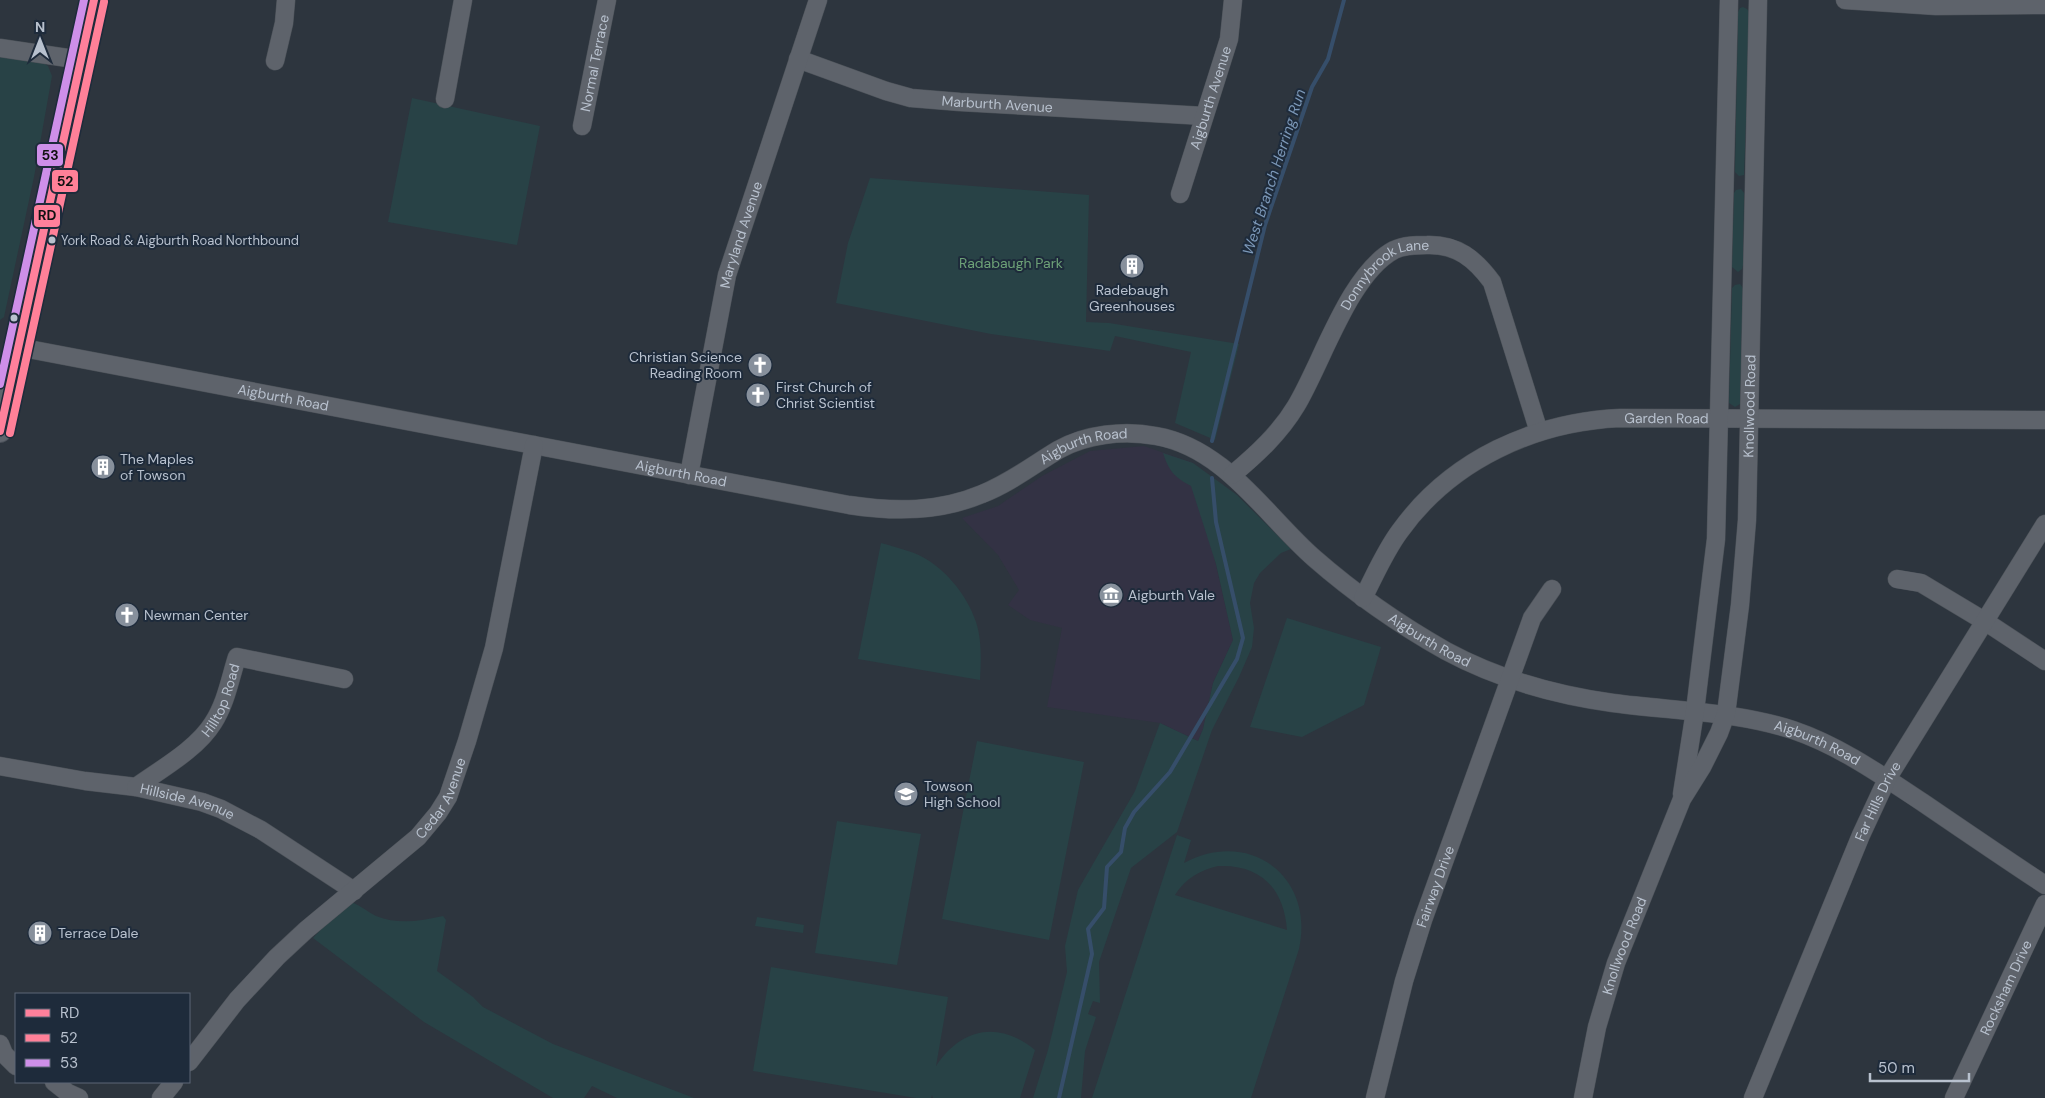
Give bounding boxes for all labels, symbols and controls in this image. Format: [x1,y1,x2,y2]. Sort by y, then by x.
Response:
street label: Normal Terrace [576,13,613,113]
north arrow [15,15,65,65]
text: N [35,18,45,36]
street label: Aigburth Avenue [1186,44,1235,152]
water label: West Branch Herring Run [1238,86,1310,258]
street label: Marburth Avenue [941,92,1053,116]
line badge: 53 [36,143,64,167]
text: 53 [41,146,59,164]
line badge: 52 [51,169,79,193]
text: 52 [57,172,73,190]
street label: Maryland Avenue [716,179,766,290]
line badge: RD [33,204,61,228]
text: RD [38,206,56,224]
place label: York Road & Aigburth Road Northbound [61,232,299,249]
marker: York Road & Aigburth Road Northbound [47,235,57,245]
street label: Donnybrook Lane [1336,236,1429,313]
building icon: Radebaugh Greenhouses [1119,253,1145,279]
park label: Radabaugh Park [959,254,1063,272]
place label: Radebaugh Greenhouses [1089,281,1175,315]
unlabelled marker [9,313,19,323]
place label: Christian Science Reading Room [629,348,742,382]
church icon: Christian Science Reading Room [747,352,773,378]
street label: Knollwood Road [1739,354,1759,458]
place label: First Church of Christ Scientist [776,378,875,412]
street label: Aigburth Road [236,380,330,415]
church icon: First Church of Christ Scientist [745,382,771,408]
street label: Garden Road [1624,409,1709,427]
street label: Aigburth Road [1036,424,1128,468]
place label: The Maples of Towson [120,450,194,484]
building icon: The Maples of Towson [90,454,116,480]
street label: Aigburth Road [634,456,728,491]
museum icon: Aigburth Vale [1098,582,1124,608]
place label: Aigburth Vale [1128,586,1215,604]
church icon: Newman Center [114,602,140,628]
place label: Newman Center [144,606,248,624]
street label: Aigburth Road [1385,609,1474,671]
street label: Hilltop Road [197,661,244,740]
street label: Aigburth Road [1772,716,1864,769]
street label: Cedar Avenue [411,755,470,843]
street label: Far Hills Drive [1851,758,1905,844]
place label: Towson High School [924,777,1000,811]
street label: Hillside Avenue [138,779,238,824]
school or university icon: Towson High School [893,781,919,807]
street label: Fairway Drive [1412,843,1458,930]
street label: Knollwood Road [1598,894,1651,997]
building icon: Terrace Dale [27,920,53,946]
place label: Terrace Dale [58,924,139,942]
street label: Rocksham Drive [1976,937,2036,1038]
legend [15,993,190,1083]
text: RD [60,1003,79,1023]
text: 52 [60,1028,78,1048]
scale bar [1870,1050,1969,1082]
text: 53 [60,1053,78,1073]
text: 50 m [1878,1058,1915,1078]

